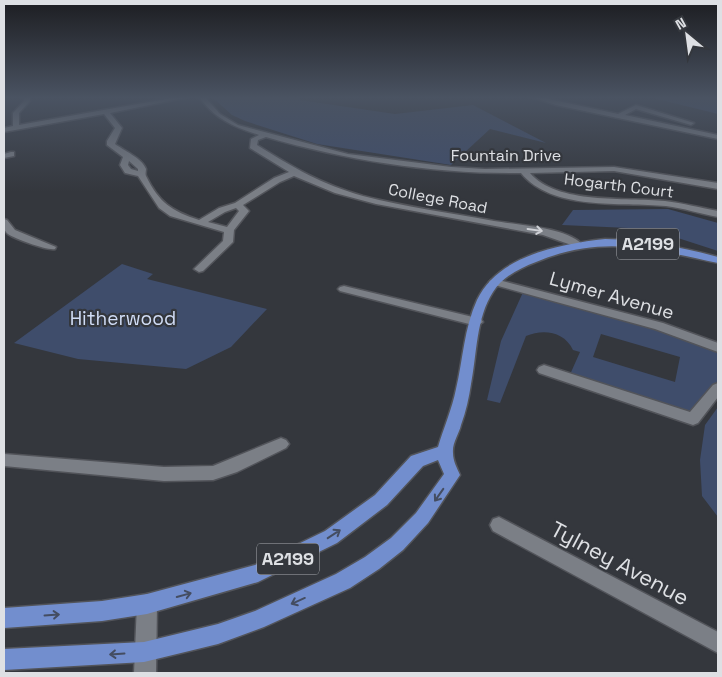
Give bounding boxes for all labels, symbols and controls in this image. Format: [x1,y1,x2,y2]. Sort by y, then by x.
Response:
north arrow [662,10,712,60]
text: N [672,13,689,34]
street label: Fountain Drive [451,145,561,166]
street label: Hogarth Court [563,168,675,203]
street label: College Road [387,179,489,218]
one-way arrow [526,225,542,235]
road number: A2199 [617,228,679,260]
street label: Lymer Avenue [547,266,677,325]
park label: Hitherwood [70,306,176,331]
one-way arrow [433,488,444,501]
street label: Tylney Avenue [546,515,694,611]
one-way arrow [327,529,341,539]
road number: A2199 [257,544,319,574]
one-way arrow [176,589,192,599]
one-way arrow [291,597,306,607]
one-way arrow [44,610,60,620]
one-way arrow [110,650,126,659]

